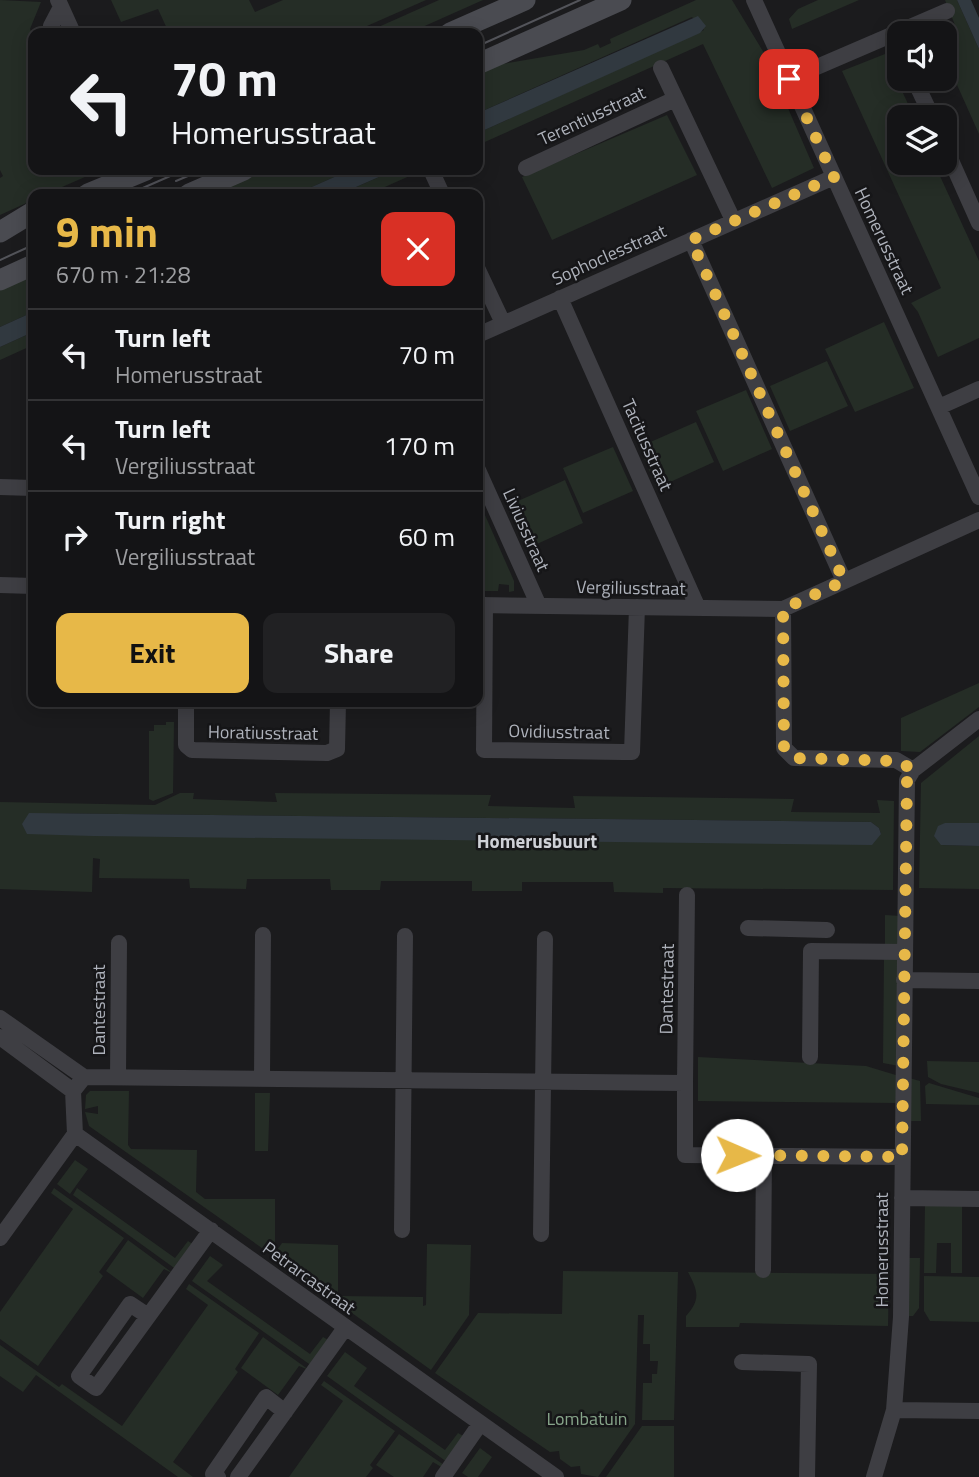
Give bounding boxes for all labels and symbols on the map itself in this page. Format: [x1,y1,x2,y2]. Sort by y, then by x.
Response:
pin [759,49,819,109]
street label: Terentiusstraat [534,79,650,152]
street label: Homerusstraat [848,183,921,299]
street label: Sophoclesstraat [547,217,671,292]
street label: Tacitusstraat [615,394,680,496]
street label: Liviusstraat [496,484,557,576]
street label: Vergiliusstraat [576,573,687,602]
street label: Ovidiusstraat [508,717,610,746]
street label: Horatiusstraat [208,718,319,747]
district label: Homerusbuurt [477,826,597,855]
street label: Dantestraat [652,943,681,1035]
street label: Dantestraat [85,964,112,1055]
position arrow [700,1118,774,1192]
street label: Homerusstraat [868,1192,895,1308]
street label: Petrarcastraat [257,1235,362,1321]
park label: Lombatuin [546,1405,628,1432]

